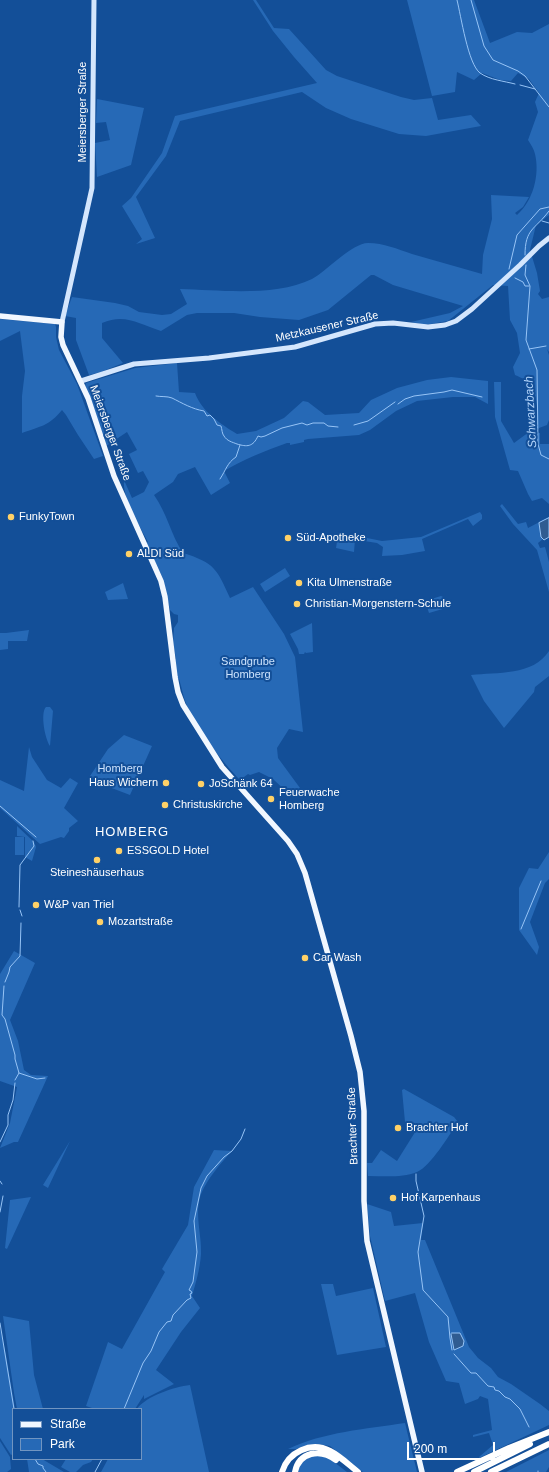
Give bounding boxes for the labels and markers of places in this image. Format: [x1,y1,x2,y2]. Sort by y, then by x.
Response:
place label: FunkyTown [19,510,75,524]
marker: FunkyTown [6,512,16,522]
place label: Süd-Apotheke [296,531,366,545]
marker: Süd-Apotheke [283,533,293,543]
place label: ALDI Süd [137,547,184,561]
marker: ALDI Süd [124,549,134,559]
place label: Kita Ulmenstraße [307,576,392,590]
marker: Kita Ulmenstraße [294,578,304,588]
place label: Christian-Morgenstern-Schule [305,597,451,611]
marker: Christian-Morgenstern-Schule [292,599,302,609]
place label: Haus Wichern [89,776,158,790]
place label: JoSchänk 64 [209,777,273,791]
marker: Haus Wichern [161,778,171,788]
marker: JoSchänk 64 [196,779,206,789]
place label: Feuerwache Homberg [279,786,340,812]
marker: Feuerwache Homberg [266,794,276,804]
place label: Christuskirche [173,798,243,812]
marker: Christuskirche [160,800,170,810]
place label: ESSGOLD Hotel [127,844,209,858]
marker: ESSGOLD Hotel [114,846,124,856]
marker: Steineshäuserhaus [92,855,102,865]
place label: Steineshäuserhaus [50,866,144,880]
place label: W&P van Triel [44,898,114,912]
marker: W&P van Triel [31,900,41,910]
place label: Mozartstraße [108,915,173,929]
marker: Mozartstraße [95,917,105,927]
place label: Car Wash [313,951,361,965]
marker: Car Wash [300,953,310,963]
place label: Brachter Hof [406,1121,468,1135]
marker: Brachter Hof [393,1123,403,1133]
place label: Hof Karpenhaus [401,1191,480,1205]
marker: Hof Karpenhaus [388,1193,398,1203]

